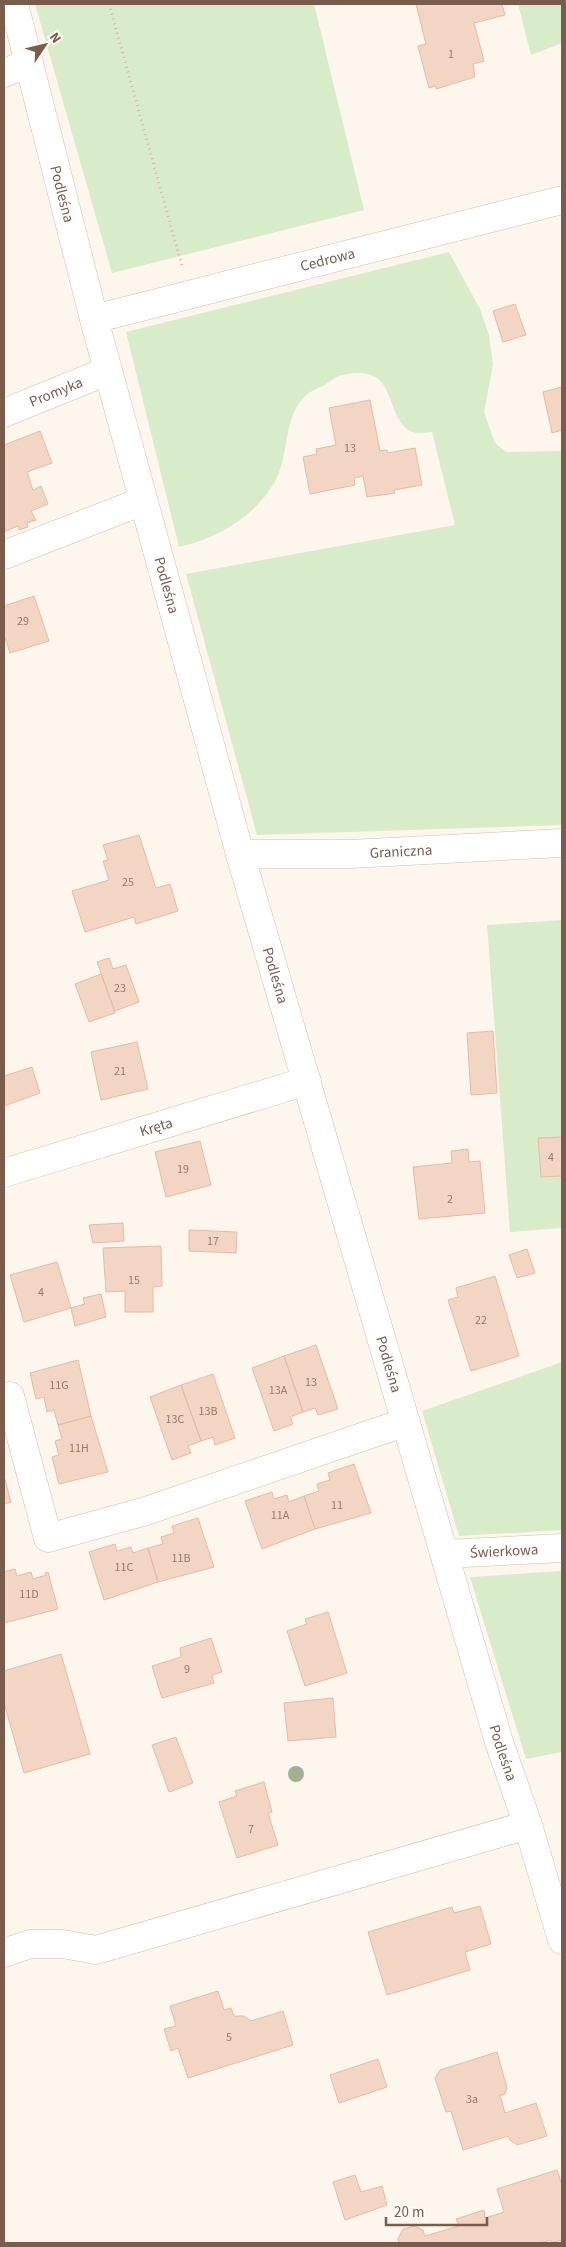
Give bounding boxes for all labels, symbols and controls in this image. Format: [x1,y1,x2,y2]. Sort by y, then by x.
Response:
north arrow [20,20,70,70]
text: N [44,29,66,48]
house number: 1 [448,46,454,63]
street label: Podleśna [45,163,80,225]
street label: Cedrowa [298,243,357,277]
street label: Promyka [26,372,86,412]
house number: 13 [344,440,356,457]
street label: Podleśna [149,555,184,616]
house number: 29 [17,613,29,630]
street label: Graniczna [369,839,433,863]
house number: 25 [122,874,134,891]
street label: Podleśna [257,945,294,1006]
house number: 23 [114,980,126,997]
house number: 21 [114,1063,126,1080]
street label: Kręta [137,1112,175,1142]
house number: 4 [548,1149,554,1166]
house number: 19 [177,1161,189,1178]
house number: 2 [447,1191,453,1208]
house number: 17 [207,1233,219,1250]
house number: 15 [128,1272,140,1289]
house number: 4 [38,1284,44,1301]
house number: 22 [475,1312,487,1329]
street label: Podleśna [371,1333,407,1395]
house number: 13 [305,1374,317,1391]
house number: 11G [49,1377,69,1394]
house number: 13A [269,1382,288,1399]
house number: 13B [199,1403,217,1420]
house number: 13C [166,1411,185,1428]
house number: 11H [69,1440,89,1457]
house number: 11 [331,1497,343,1514]
house number: 11A [271,1507,290,1524]
street label: Świerkowa [469,1539,539,1563]
house number: 11B [172,1550,190,1567]
house number: 11C [115,1559,134,1576]
house number: 11D [19,1586,39,1603]
house number: 9 [184,1661,190,1678]
street label: Podleśna [484,1722,522,1784]
house number: 7 [248,1821,254,1838]
house number: 5 [226,2029,232,2046]
house number: 3a [466,2091,478,2108]
scale bar [386,2194,487,2226]
text: 20 m [394,2202,424,2223]

